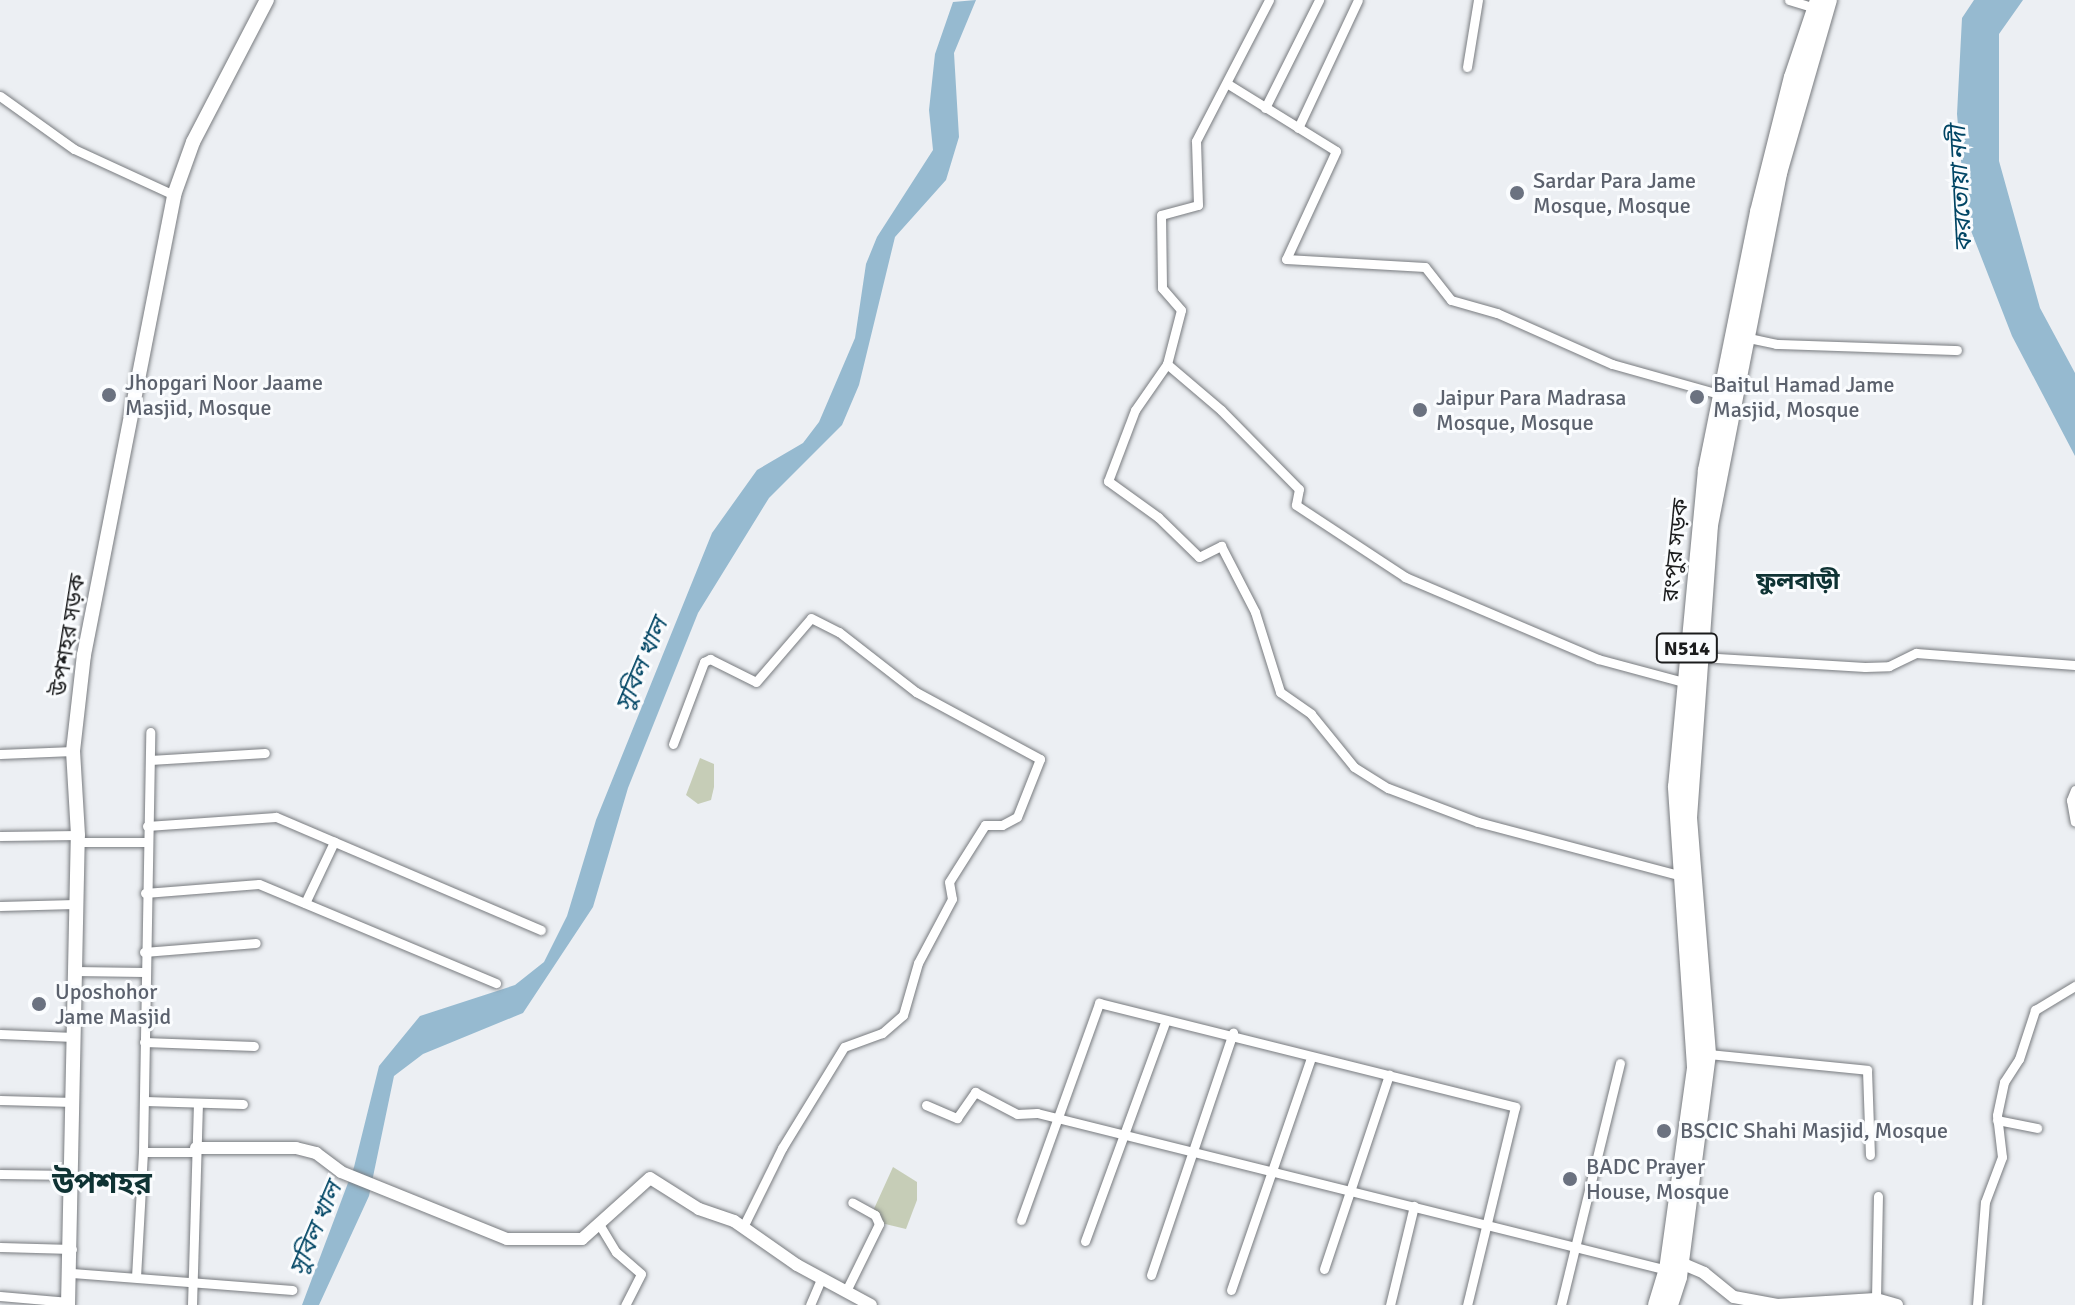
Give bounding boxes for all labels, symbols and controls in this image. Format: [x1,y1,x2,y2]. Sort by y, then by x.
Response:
water label: করতোয়া নদী [1943,125,1979,253]
place label: Sardar Para Jame Mosque, Mosque [1533,167,1696,218]
marker: Sardar Para Jame Mosque, Mosque [1508,184,1526,202]
place label: Jhopgari Noor Jaame Masjid, Mosque [125,369,323,420]
place label: Baitul Hamad Jame Masjid, Mosque [1713,371,1894,422]
place label: Jaipur Para Madrasa Mosque, Mosque [1436,384,1627,436]
marker: Jhopgari Noor Jaame Masjid, Mosque [100,386,118,404]
marker: Baitul Hamad Jame Masjid, Mosque [1688,388,1706,406]
marker: Jaipur Para Madrasa Mosque, Mosque [1411,401,1429,419]
street label: রংপুর সড়ক [1656,497,1694,603]
district label: ফুলবাড়ী [1756,568,1840,596]
street label: উপশহর সড়ক [45,572,91,698]
water label: সুবিল খাল [610,614,674,716]
road number: N514 [1655,632,1719,664]
place label: Uposhohor Jame Masjid [55,978,171,1030]
marker: Uposhohor Jame Masjid [30,995,48,1013]
place label: BSCIC Shahi Masjid, Mosque [1680,1118,1948,1144]
marker: BSCIC Shahi Masjid, Mosque [1655,1122,1673,1140]
place label: BADC Prayer House, Mosque [1586,1153,1729,1204]
district label: উপশহর [52,1166,152,1202]
marker: BADC Prayer House, Mosque [1561,1170,1579,1188]
water label: সুবিল খাল [284,1178,348,1280]

